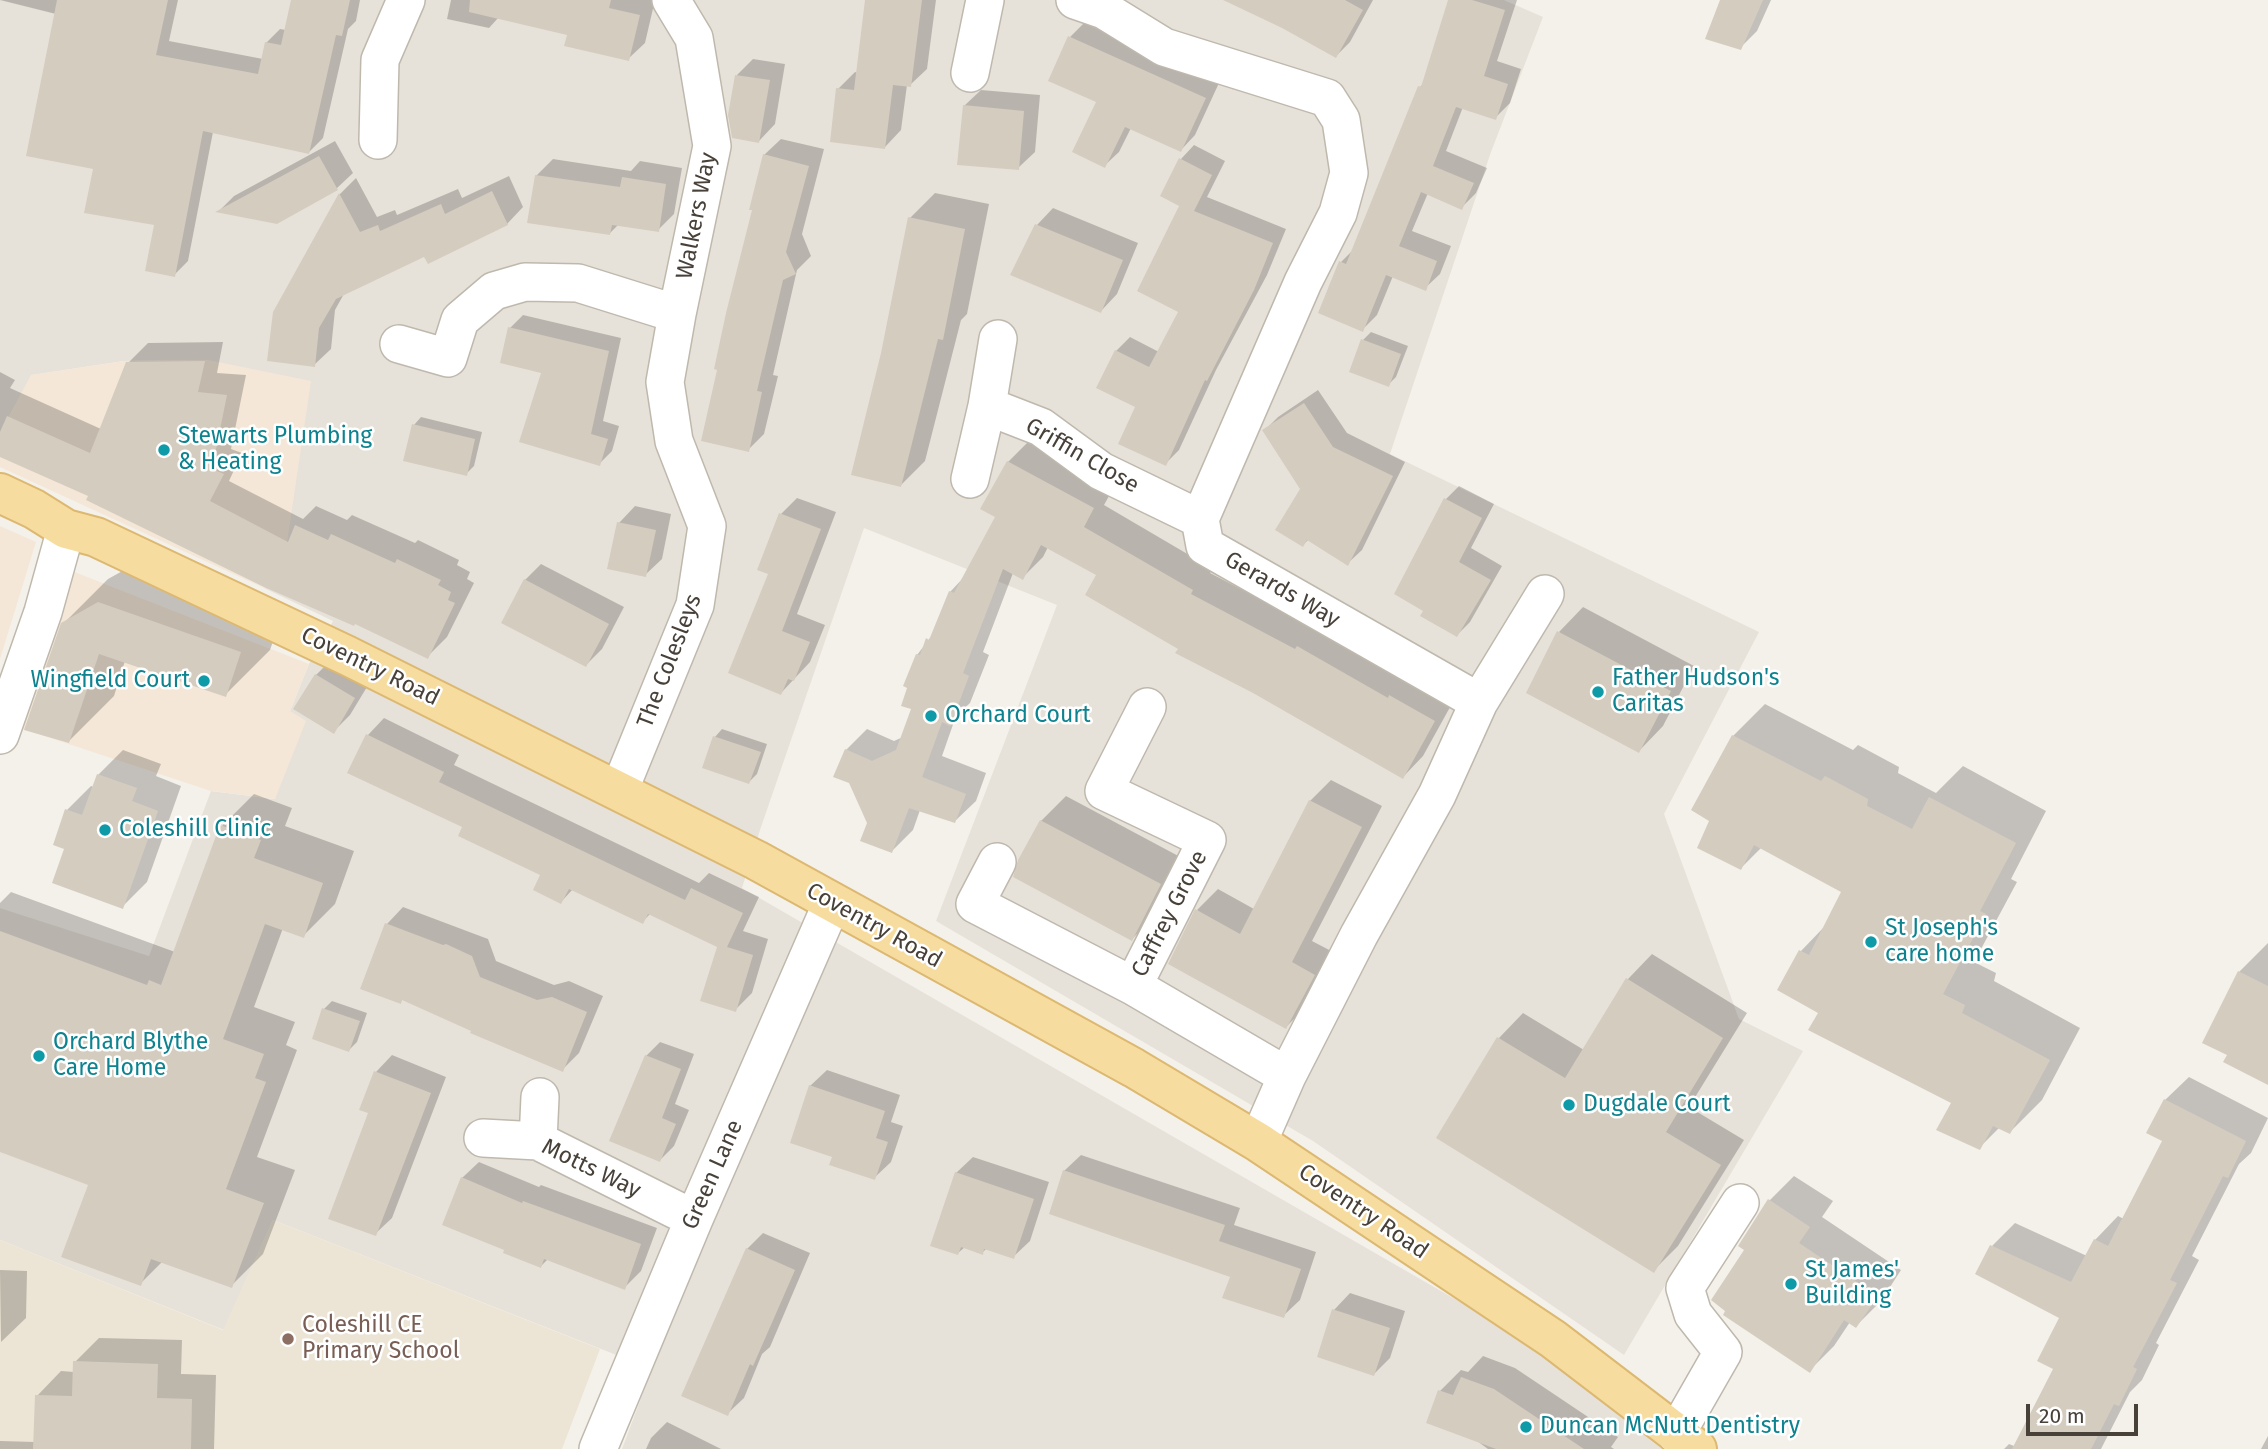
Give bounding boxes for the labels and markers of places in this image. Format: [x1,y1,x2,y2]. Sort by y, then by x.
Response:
place label: Stewarts Plumbing & Heating [178,423,372,477]
marker: Stewarts Plumbing & Heating [156,442,172,458]
place label: Father Hudson's Caritas [1612,665,1779,719]
place label: Wingfield Court [30,667,190,695]
marker: Wingfield Court [196,673,212,689]
marker: Father Hudson's Caritas [1590,684,1606,700]
place label: Orchard Court [945,702,1091,730]
marker: Orchard Court [923,708,939,724]
place label: Coleshill Clinic [119,816,271,844]
marker: Coleshill Clinic [97,822,113,838]
place label: St Joseph's care home [1885,915,1998,969]
marker: St Joseph's care home [1863,934,1879,950]
place label: Orchard Blythe Care Home [53,1029,208,1083]
marker: Orchard Blythe Care Home [31,1048,47,1064]
place label: Dugdale Court [1583,1091,1730,1119]
marker: Dugdale Court [1561,1097,1577,1113]
place label: St James' Building [1805,1257,1899,1311]
marker: St James' Building [1783,1276,1799,1292]
place label: Coleshill CE Primary School [302,1312,459,1366]
marker: Coleshill CE Primary School [280,1331,296,1347]
place label: Duncan McNutt Dentistry [1540,1413,1800,1441]
marker: Duncan McNutt Dentistry [1518,1419,1534,1435]

